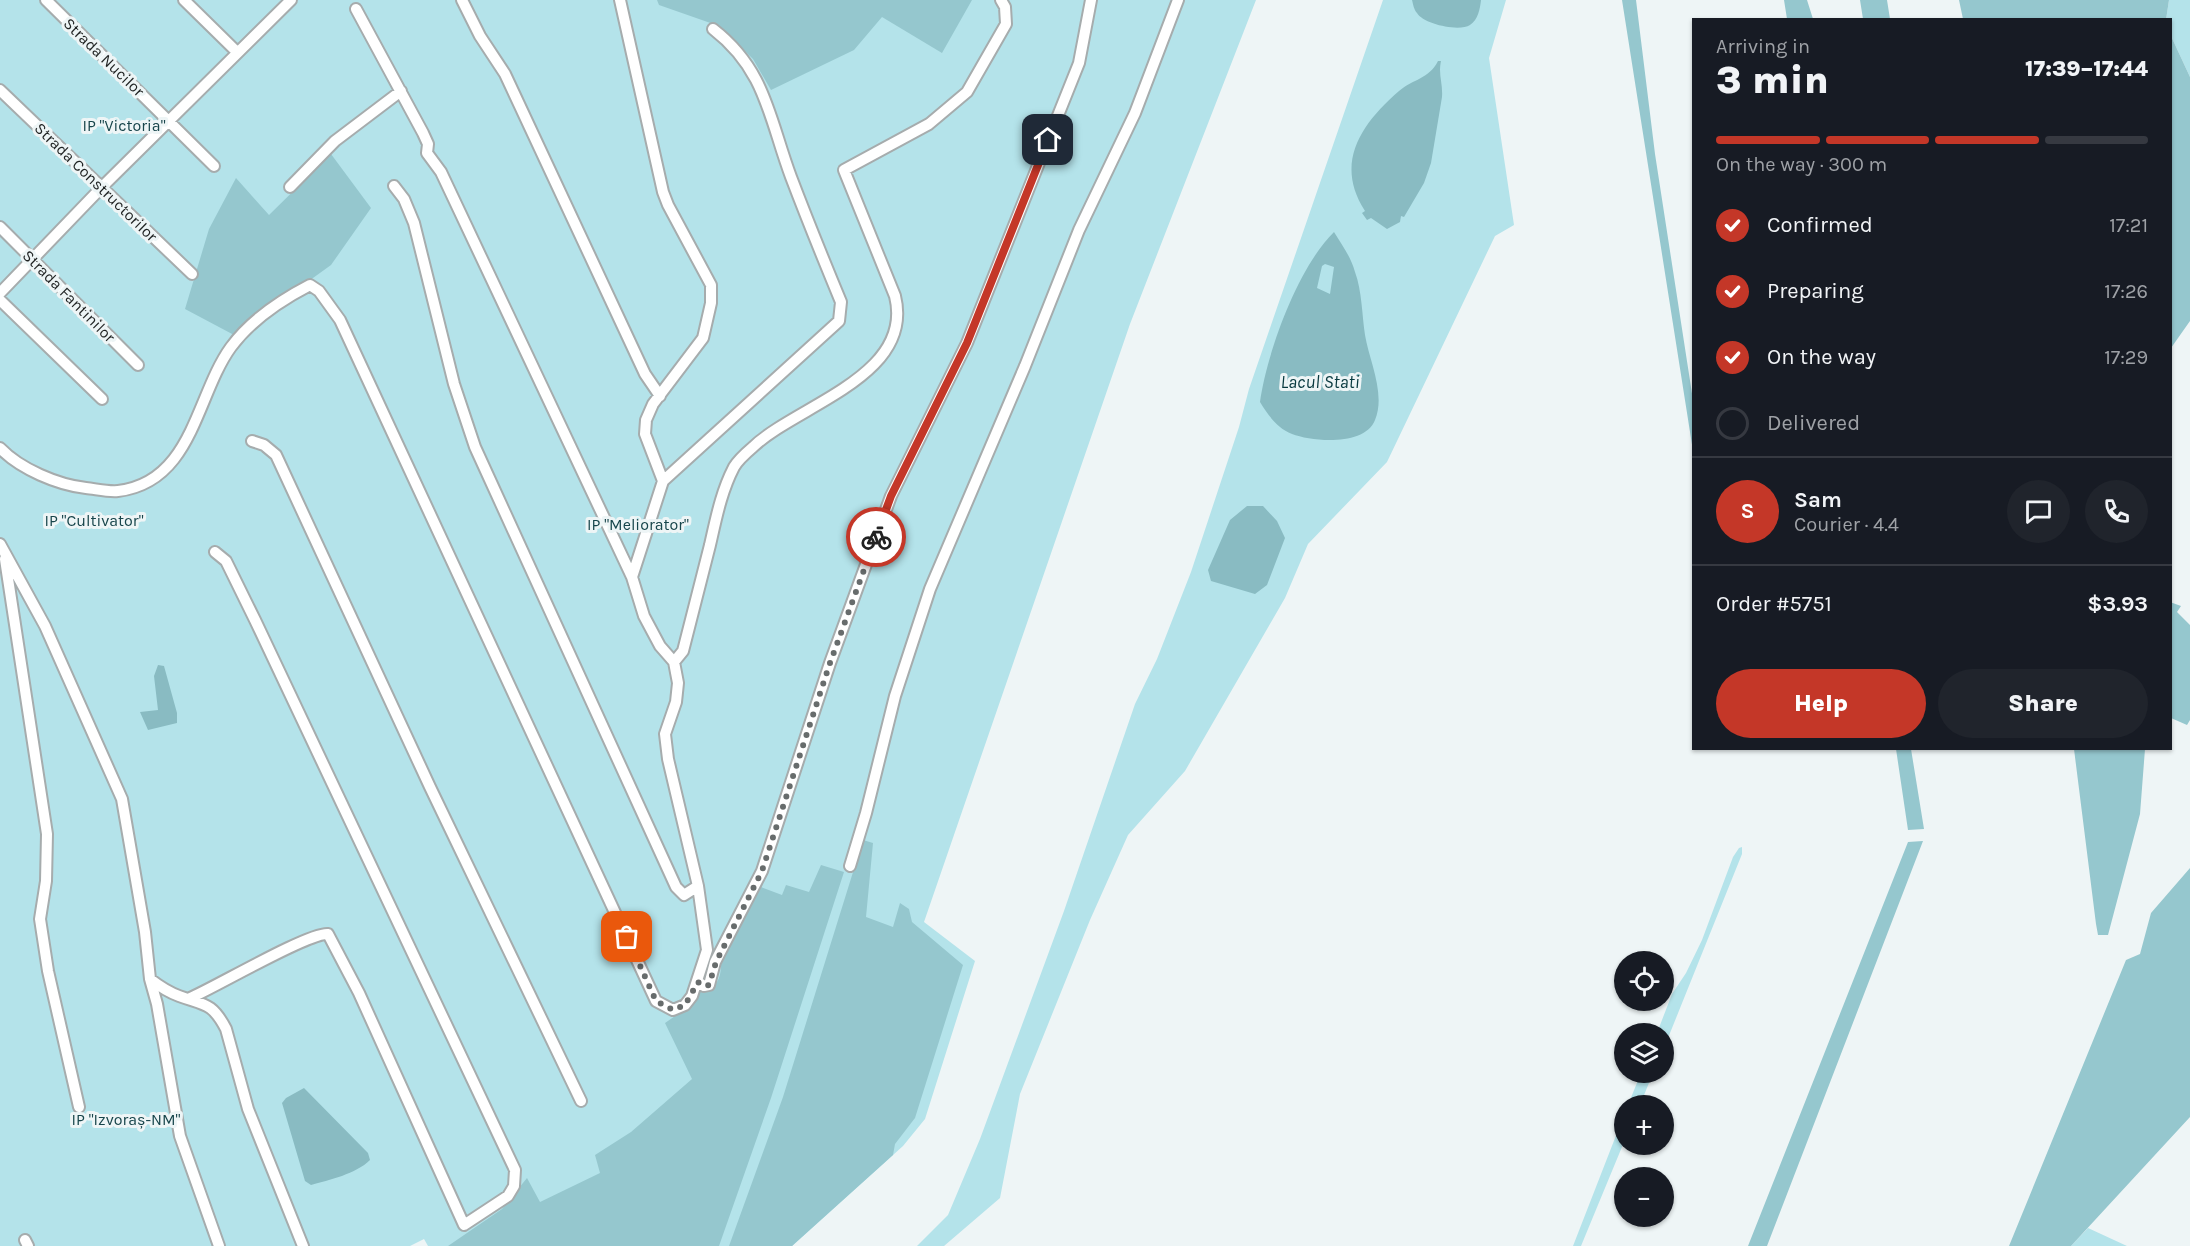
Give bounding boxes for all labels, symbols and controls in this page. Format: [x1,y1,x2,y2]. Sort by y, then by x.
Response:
street label: Strada Nucilor [60,14,149,100]
text: Arriving in [1716,35,1810,58]
text: 17:39–17:44 [2025,56,2148,82]
text: 3 min [1716,57,1829,103]
pin [1022,114,1073,165]
park label: IP "Victoria" [82,116,166,135]
street label: Strada Constructorilor [31,119,161,246]
icon: home [1031,123,1064,156]
text: On the way · 300 m [1716,153,1887,176]
icon: check [1716,209,1749,242]
text: Confirmed [1767,212,1873,238]
text: 17:21 [2109,214,2148,237]
street label: Strada Fantinilor [19,246,119,346]
icon: check [1716,275,1749,308]
text: Preparing [1767,278,1864,304]
text: 17:26 [2104,280,2148,303]
icon: check [1716,341,1749,374]
text: On the way [1767,344,1876,370]
text: 17:29 [2104,346,2148,369]
water label: Lacul Stati [1280,371,1360,393]
text: Delivered [1767,410,1860,436]
button: chat [2007,480,2070,543]
button: phone [2085,480,2148,543]
text: Sam [1794,487,1842,513]
text: S [1740,498,1755,524]
courier [846,507,906,567]
park label: IP "Cultivator" [44,511,144,530]
text: Courier · 4.4 [1794,513,1899,536]
park label: IP "Meliorator" [587,515,689,534]
icon: bike [860,521,893,554]
text: Order #5751 [1716,591,1832,617]
text: $3.93 [2087,591,2148,617]
button: Help [1716,669,1926,738]
button: Share [1938,669,2148,738]
pin [601,911,652,962]
icon: bag [610,920,643,953]
map controls [1614,951,1674,1227]
button: locate [1614,951,1674,1011]
button: layers [1614,1023,1674,1083]
button: + [1614,1095,1674,1155]
park label: IP "Izvoraș-NM" [72,1110,181,1129]
button: − [1614,1167,1674,1227]

